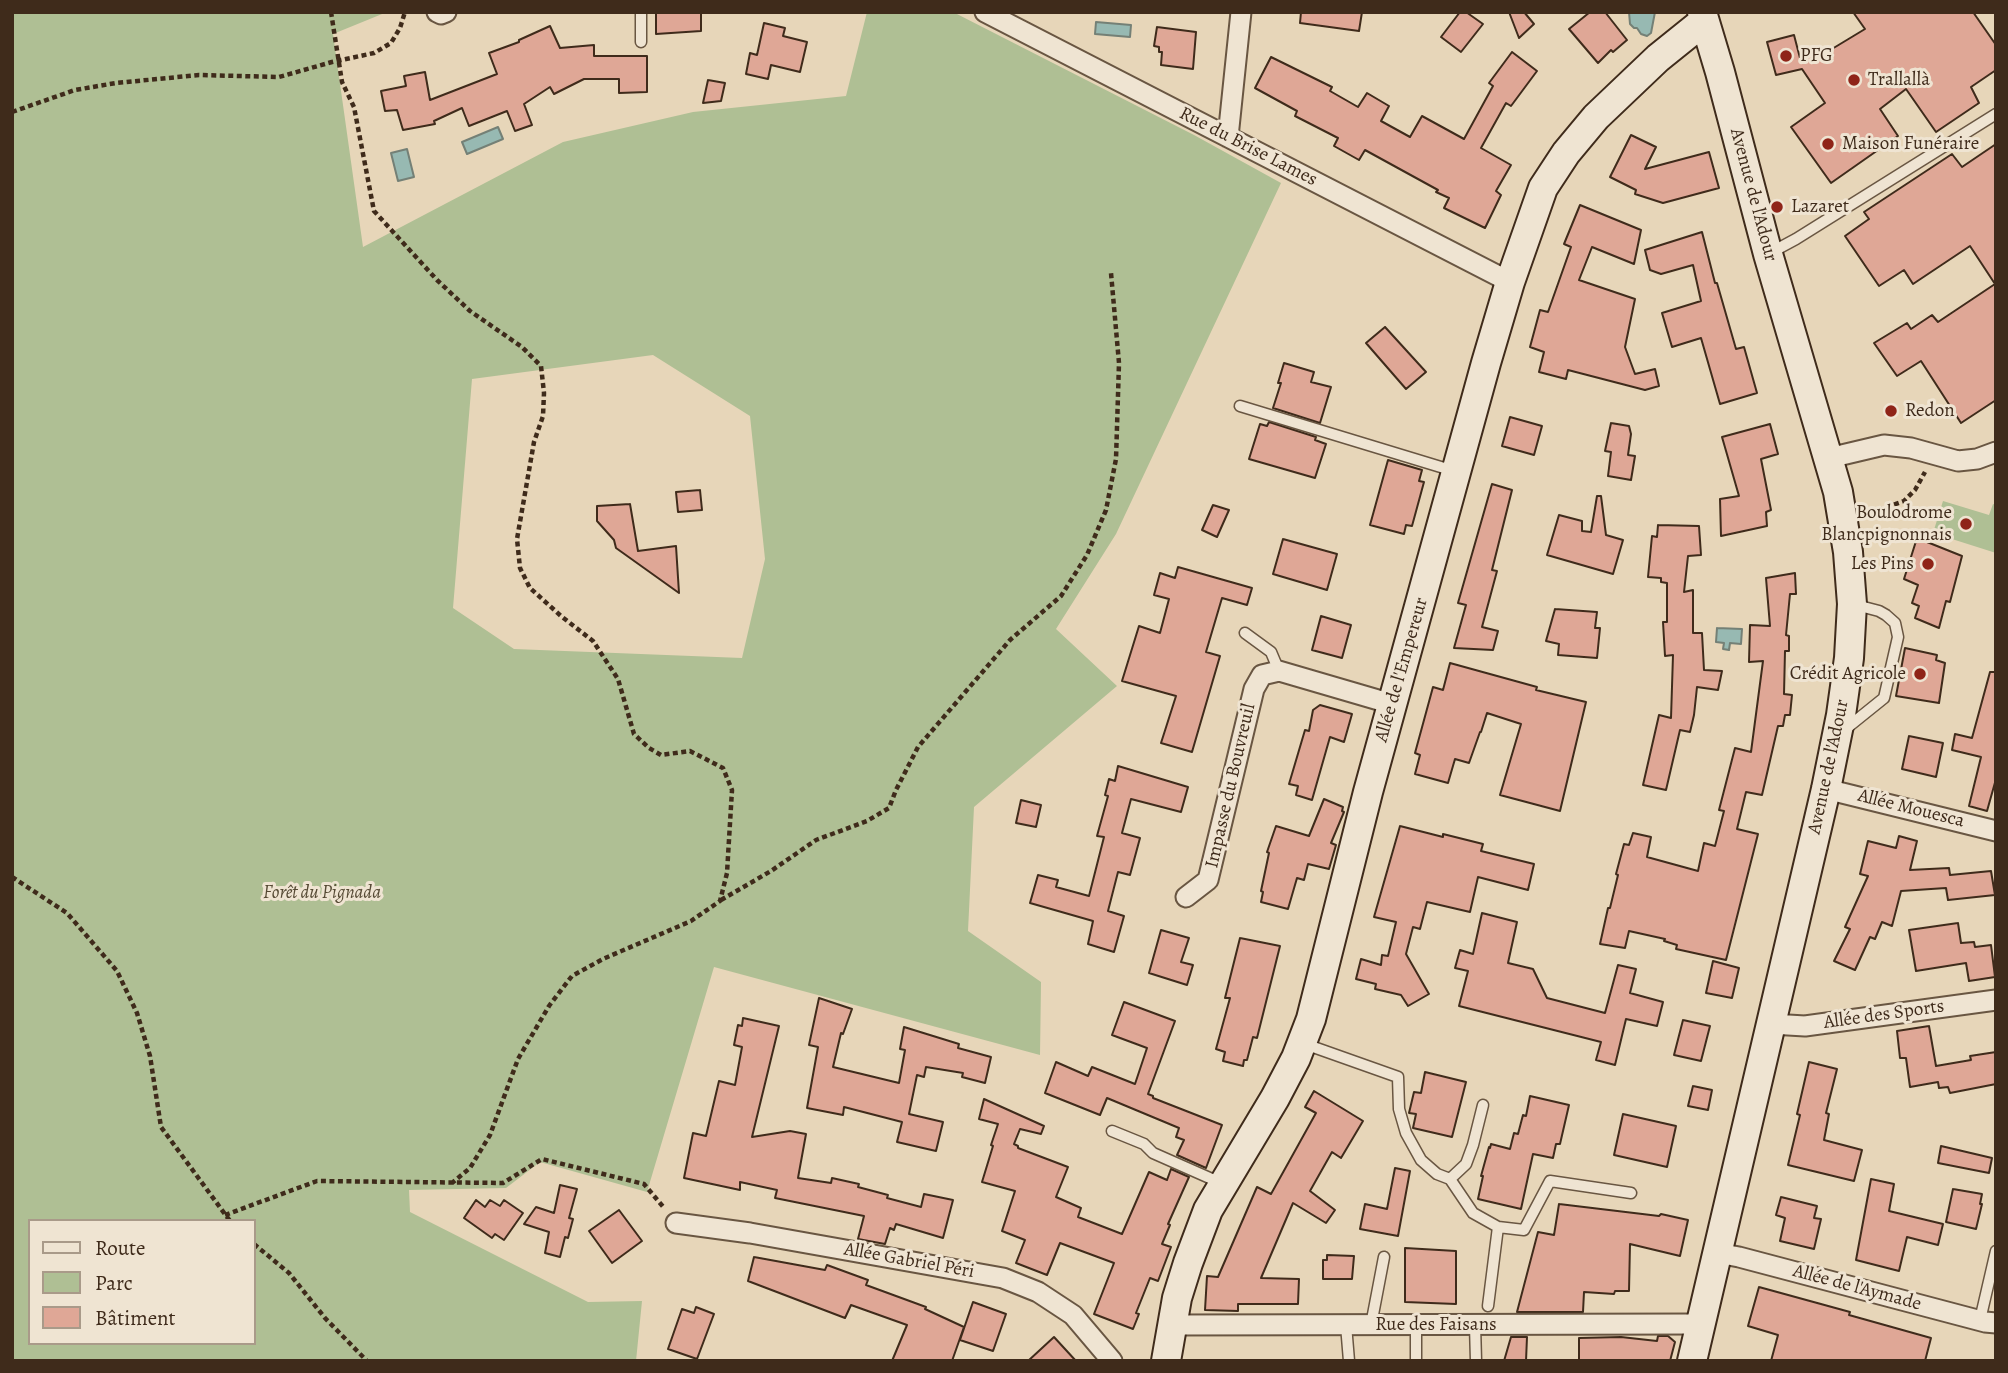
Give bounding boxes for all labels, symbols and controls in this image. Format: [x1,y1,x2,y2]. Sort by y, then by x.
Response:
place label: PFG [1800,45,1833,67]
marker: PFG [1778,48,1794,64]
place label: Trallallà [1868,69,1930,91]
marker: Trallallà [1846,72,1862,88]
street label: Rue du Brise Lames [1175,102,1321,192]
street label: Avenue de l'Adour [1724,126,1782,264]
place label: Maison Funéraire [1842,133,1979,155]
marker: Maison Funéraire [1820,136,1836,152]
place label: Lazaret [1791,196,1849,218]
marker: Lazaret [1769,199,1785,215]
place label: Redon [1905,400,1955,422]
marker: Redon [1883,403,1899,419]
place label: Boulodrome Blancpignonnais [1821,502,1952,546]
marker: Boulodrome Blancpignonnais [1958,516,1974,532]
place label: Les Pins [1851,553,1914,575]
marker: Les Pins [1920,556,1936,572]
street label: Allée de l'Empereur [1370,595,1434,745]
place label: Crédit Agricole [1790,663,1906,685]
marker: Crédit Agricole [1912,666,1928,682]
street label: Avenue de l'Adour [1804,698,1854,836]
street label: Impasse du Bouvreuil [1201,701,1261,871]
street label: Allée Mouesca [1855,785,1967,833]
park label: Forêt du Pignada [263,882,381,904]
street label: Allée des Sports [1822,995,1946,1035]
legend [28,1219,256,1345]
text: Route [95,1234,145,1262]
street label: Allée Gabriel Péri [842,1238,976,1284]
street label: Allée de l'Aymade [1790,1260,1924,1316]
text: Parc [95,1269,133,1297]
text: Bâtiment [95,1304,176,1332]
street label: Rue des Faisans [1375,1314,1497,1336]

